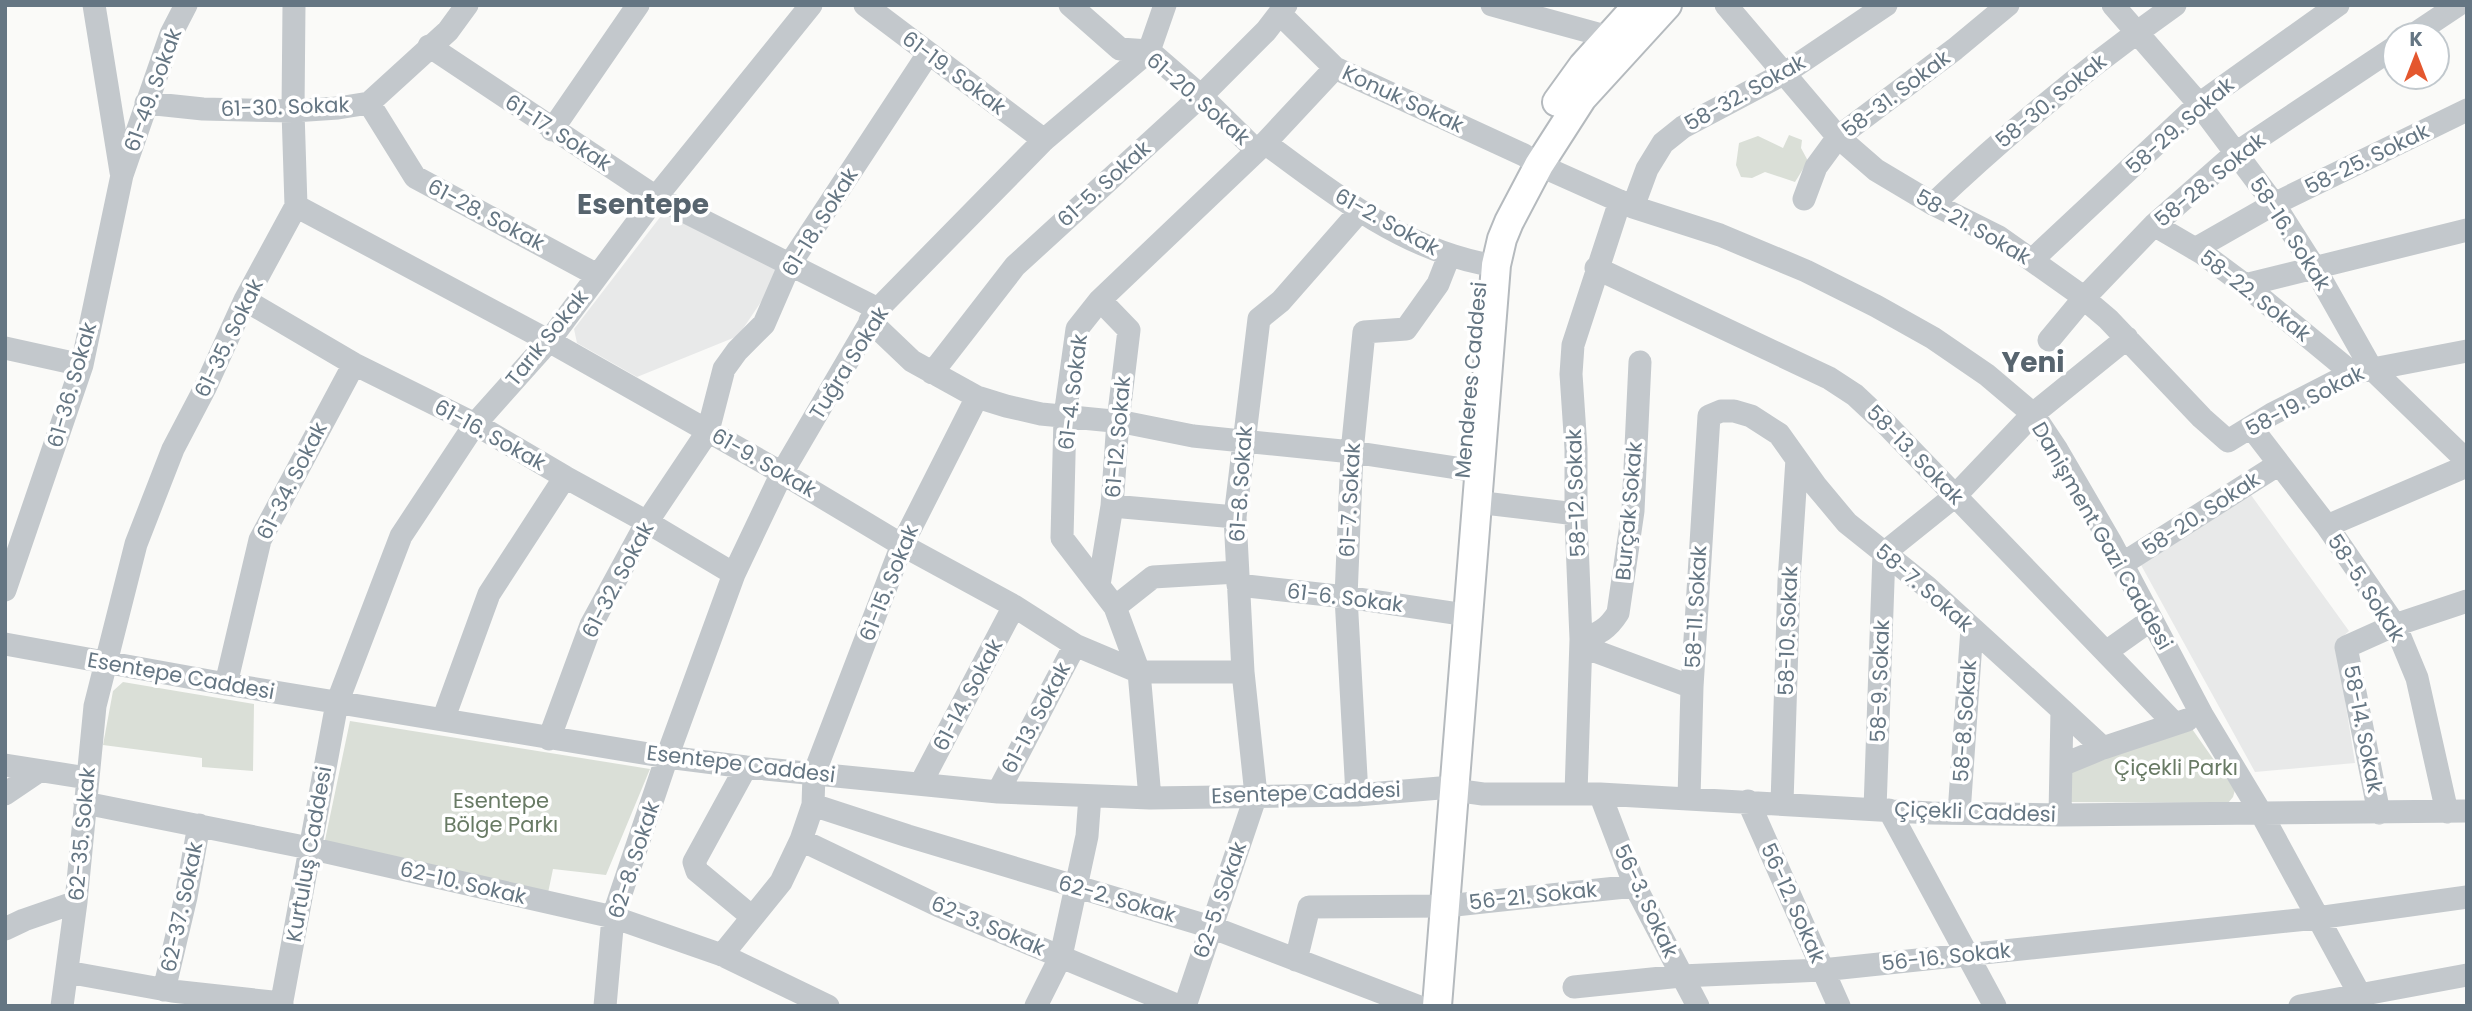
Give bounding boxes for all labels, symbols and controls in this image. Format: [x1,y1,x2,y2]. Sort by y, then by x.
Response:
north arrow [2381,21,2451,91]
street label: 61-49. Sokak [117,24,188,156]
street label: 61-19. Sokak [896,24,1012,121]
text: K [2409,26,2423,53]
street label: 58-31. Sokak [1836,43,1956,144]
street label: 61-20. Sokak [1140,46,1256,152]
street label: 58-32. Sokak [1679,47,1811,138]
street label: 58-30. Sokak [1989,47,2112,154]
street label: Konuk Sokak [1338,58,1469,139]
street label: 58-29. Sokak [2119,70,2240,181]
street label: 61-17. Sokak [499,87,617,178]
street label: 61-30. Sokak [220,90,350,123]
street label: 58-25. Sokak [2300,116,2434,201]
street label: 58-28. Sokak [2148,126,2271,233]
street label: 61-5. Sokak [1051,134,1157,233]
street label: 61-18. Sokak [775,162,865,282]
street label: 58-16. Sokak [2243,171,2338,296]
street label: 61-28. Sokak [423,172,550,258]
street label: 61-2. Sokak [1330,181,1445,262]
street label: 58-21. Sokak [1910,182,2036,271]
district label: Esentepe [577,185,709,224]
street label: 58-22. Sokak [2194,243,2317,348]
street label: 61-35. Sokak [187,273,270,402]
street label: Menderes Caddesi [1447,280,1494,479]
street label: Tarık Sokak [499,283,595,392]
street label: Tuğra Sokak [802,301,895,425]
street label: 61-36. Sokak [40,319,103,451]
street label: 61-4. Sokak [1051,332,1094,451]
district label: Yeni [2001,343,2065,382]
street label: 58-19. Sokak [2240,358,2369,443]
street label: 61-12. Sokak [1098,375,1137,499]
street label: 61-16. Sokak [429,392,551,477]
street label: 58-13. Sokak [1860,398,1971,511]
street label: Danişment Gazi Caddesi [2025,416,2180,655]
street label: 61-34. Sokak [249,417,334,545]
street label: 61-9. Sokak [707,421,822,504]
street label: 61-8. Sokak [1222,425,1259,543]
street label: 58-12. Sokak [1559,428,1592,558]
street label: Burçak Sokak [1608,440,1649,582]
street label: 61-7. Sokak [1332,442,1367,558]
street label: 58-20. Sokak [2136,465,2265,562]
street label: 61-32. Sokak [575,516,660,643]
street label: 61-15. Sokak [852,520,925,645]
street label: 58-5. Sokak [2321,528,2412,647]
street label: 58-7. Sokak [1869,537,1980,638]
street label: 58-11. Sokak [1678,545,1713,669]
street label: 58-10. Sokak [1771,566,1804,696]
street label: 61-6. Sokak [1285,576,1405,619]
street label: 58-9. Sokak [1863,619,1896,743]
street label: 61-14. Sokak [926,633,1009,756]
street label: Esentepe Caddesi [85,645,277,706]
street label: 61-13. Sokak [994,657,1077,779]
street label: 58-8. Sokak [1946,658,1983,783]
street label: 58-14. Sokak [2337,663,2390,795]
street label: Esentepe Caddesi [645,738,837,789]
park label: Çiçekli Parkı [2114,753,2238,782]
street label: Kurtuluş Caddesi [279,764,338,944]
street label: 62-35. Sokak [61,766,102,902]
street label: Esentepe Caddesi [1211,775,1401,810]
park label: Esentepe Bölge Parkı [444,786,558,839]
street label: Çiçekli Caddesi [1894,794,2056,829]
street label: 62-8. Sokak [601,797,666,922]
street label: 62-5. Sokak [1186,837,1253,962]
street label: 56-12. Sokak [1754,838,1833,968]
street label: 62-37. Sokak [154,839,209,975]
street label: 56-3. Sokak [1608,839,1685,962]
street label: 62-10. Sokak [397,854,529,911]
street label: 62-2. Sokak [1055,868,1179,929]
street label: 56-21. Sokak [1468,874,1599,917]
street label: 62-3. Sokak [927,889,1050,963]
street label: 56-16. Sokak [1880,935,2012,978]

